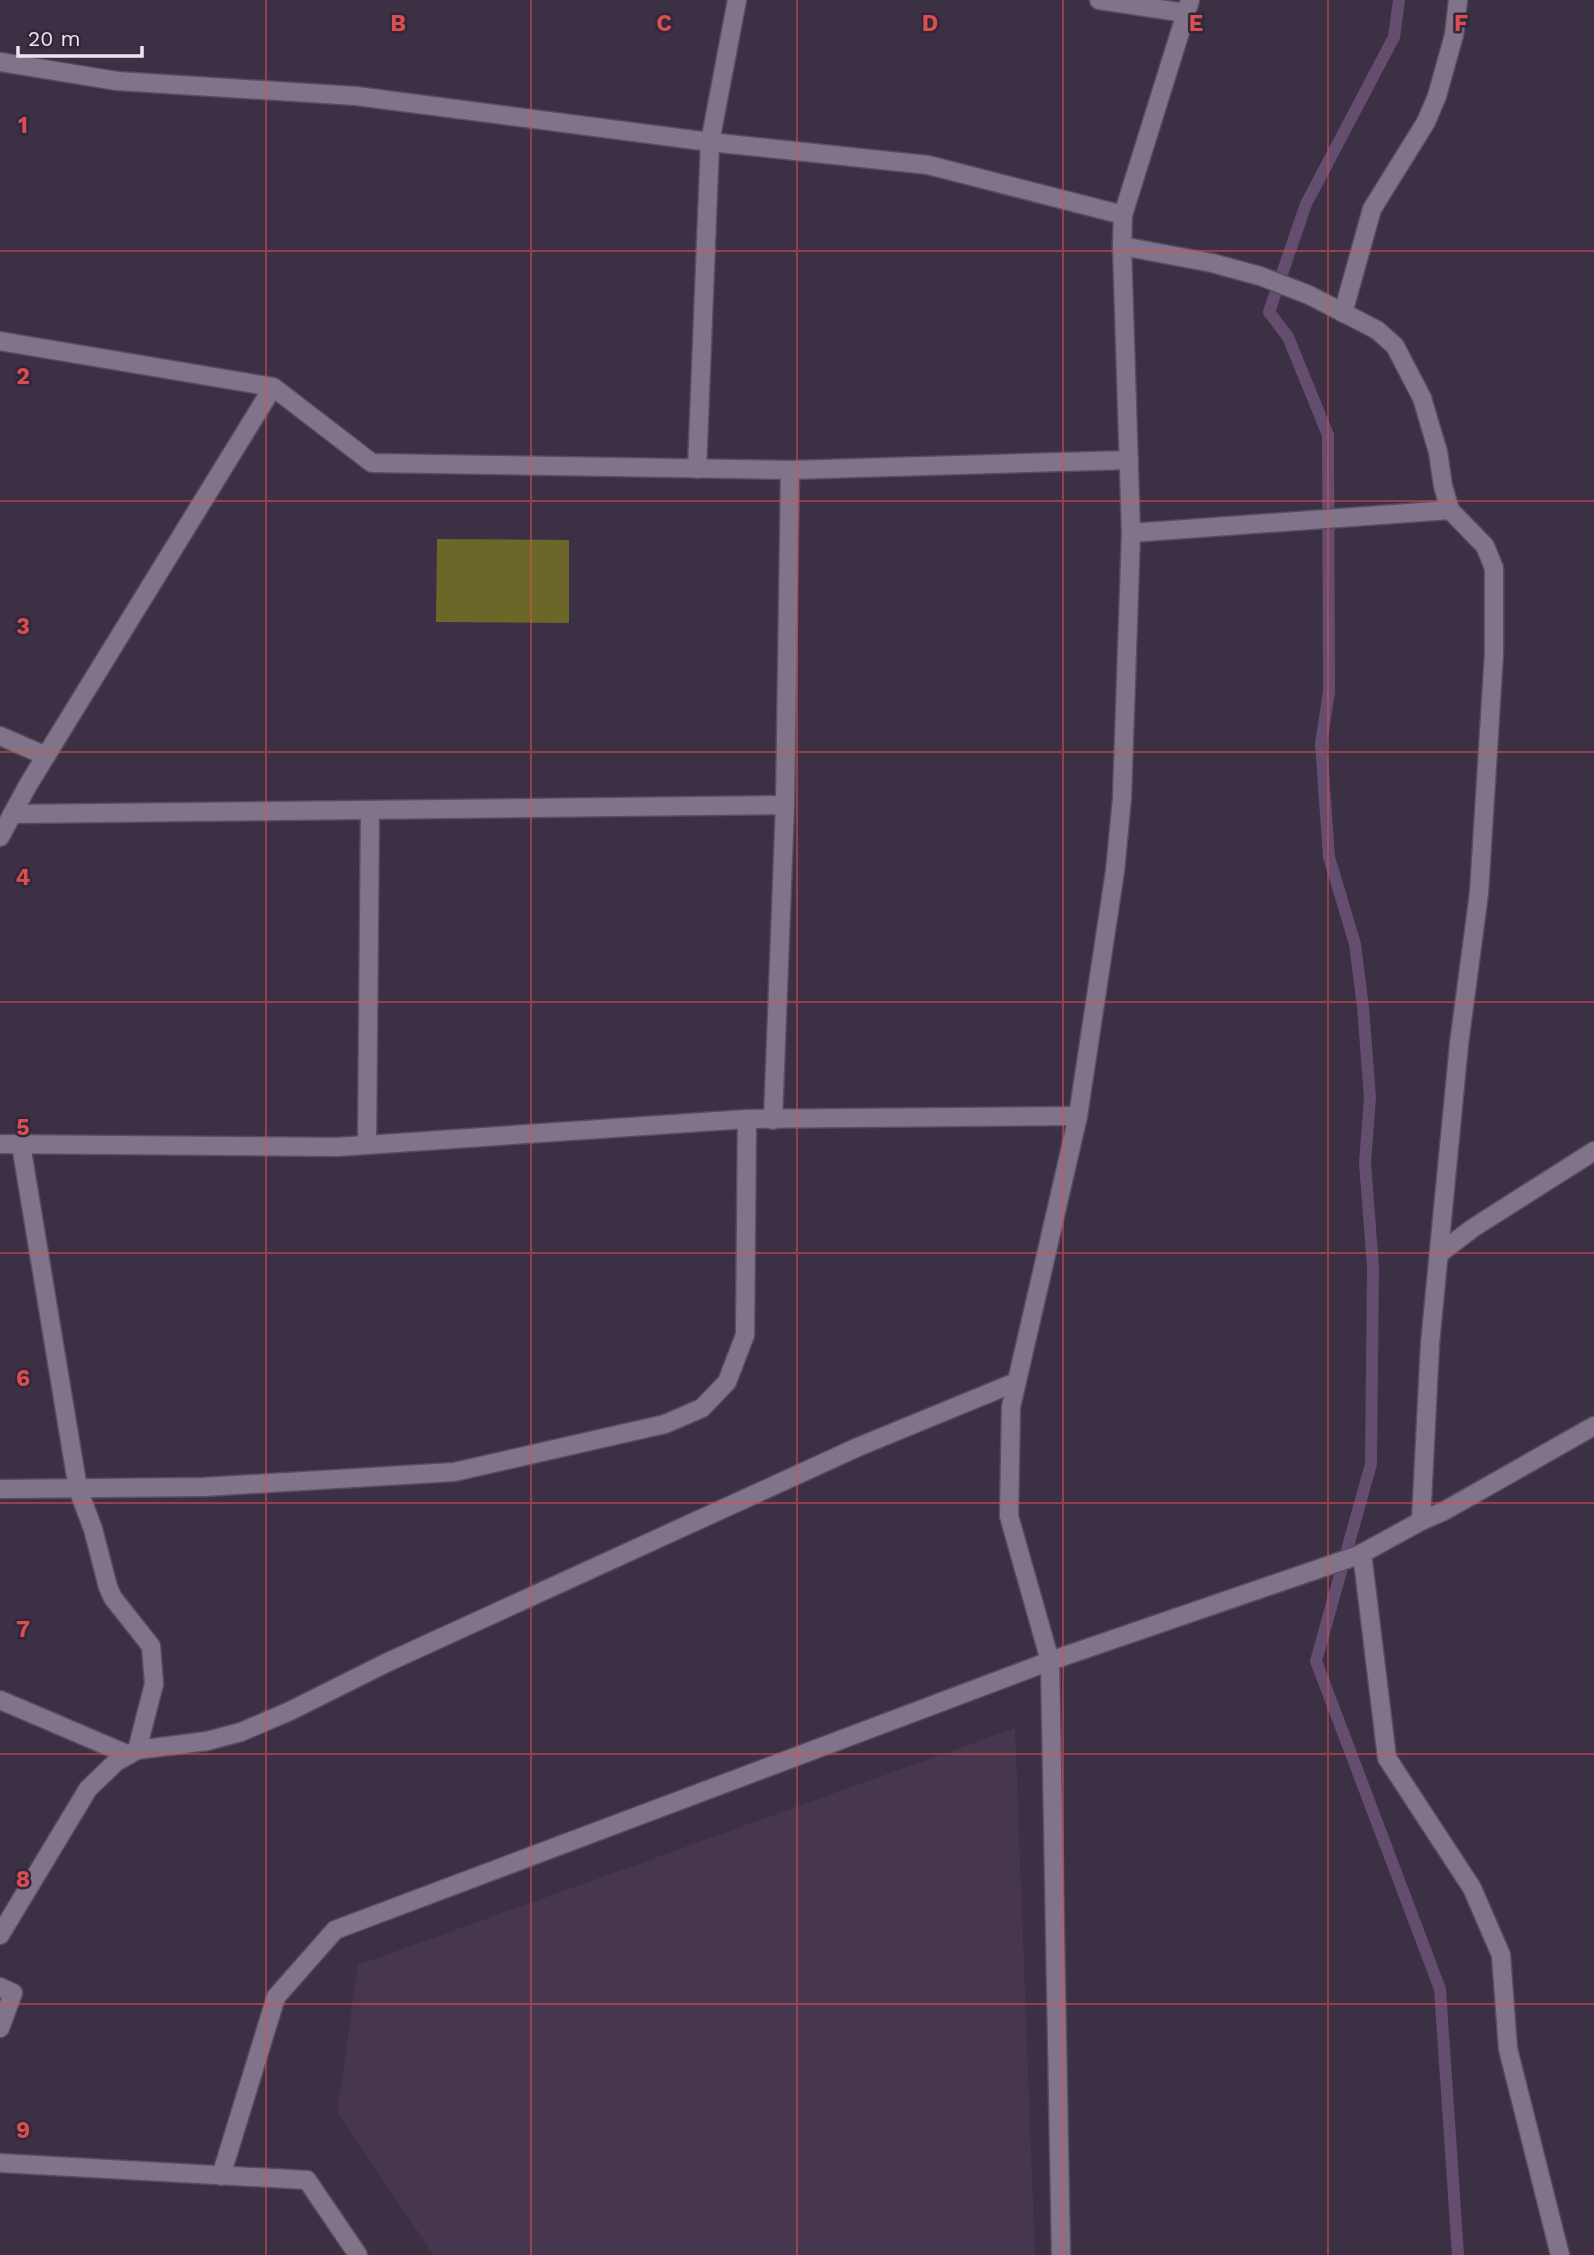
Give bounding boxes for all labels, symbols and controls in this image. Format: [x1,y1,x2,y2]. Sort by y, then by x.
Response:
text: B [390,10,406,37]
text: C [656,10,672,37]
text: D [922,10,938,37]
text: E [1189,10,1203,37]
text: F [1454,10,1468,37]
scale bar [18,14,142,58]
text: 20 m [28,26,80,51]
text: 1 [18,112,28,139]
text: 2 [16,363,30,390]
text: 3 [16,613,30,640]
text: 4 [16,864,31,891]
text: 5 [16,1114,30,1141]
text: 6 [16,1365,30,1392]
text: 7 [16,1616,30,1643]
text: 8 [16,1866,30,1893]
text: 9 [16,2117,30,2144]

